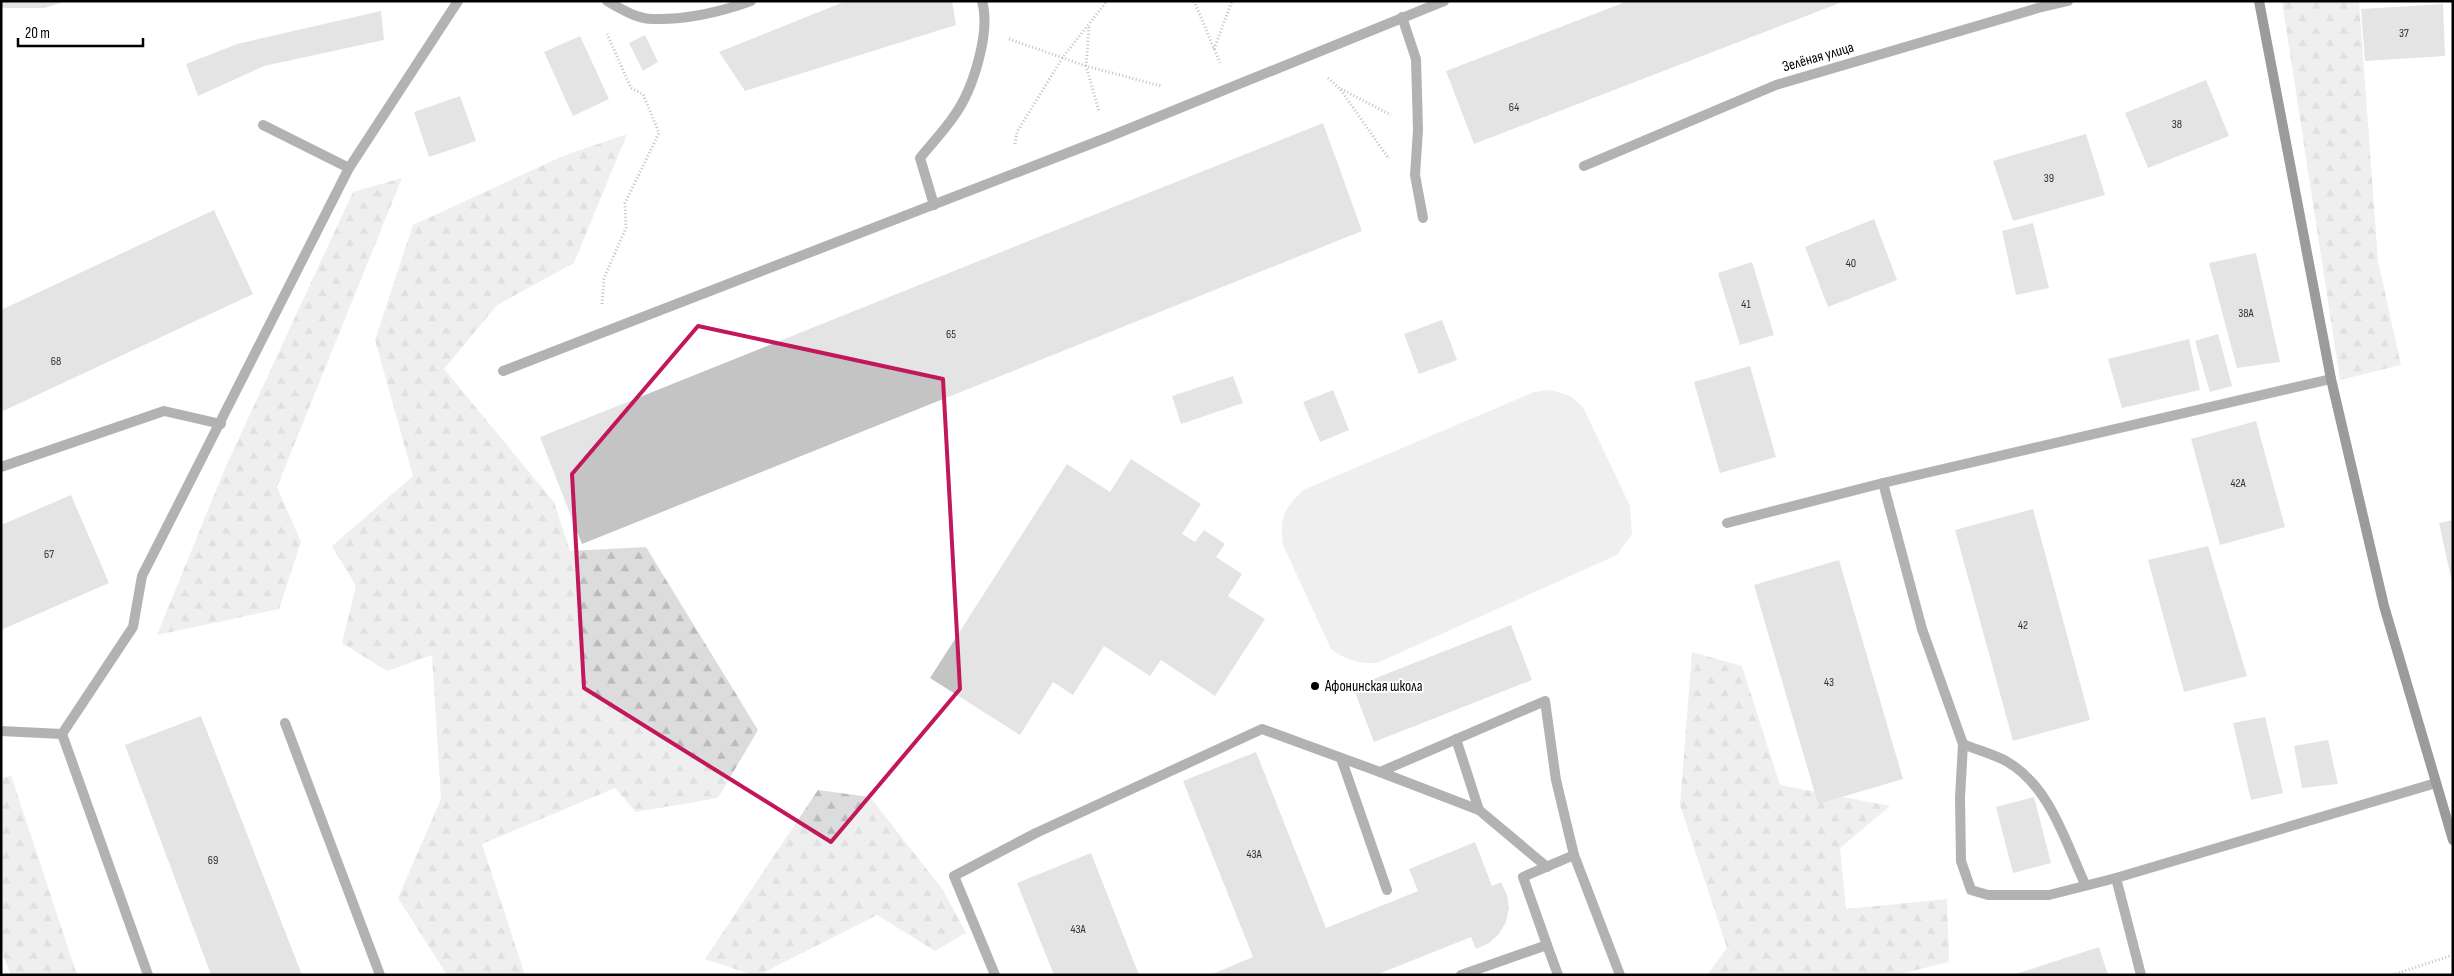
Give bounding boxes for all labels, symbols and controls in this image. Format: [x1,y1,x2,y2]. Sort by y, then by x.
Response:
scale bar [18,15,142,47]
text: 20 m [25,24,50,43]
house number: 37 [2399,26,2409,41]
street label: Зелёная улица [1780,38,1856,76]
house number: 64 [1509,100,1519,115]
house number: 38 [2172,117,2182,132]
house number: 39 [2044,171,2054,186]
house number: 40 [1846,256,1856,271]
house number: 41 [1741,297,1751,312]
house number: 38А [2238,306,2255,321]
house number: 65 [946,327,956,342]
house number: 68 [51,354,61,369]
house number: 42А [2230,476,2246,491]
house number: 67 [44,547,54,562]
house number: 42 [2018,618,2028,633]
house number: 43 [1824,675,1834,690]
place label: Афонинская школа [1324,677,1423,696]
marker: Афонинская школа [1309,680,1321,692]
house number: 43А [1246,847,1262,862]
house number: 69 [208,853,218,868]
house number: 43А [1070,922,1086,937]

